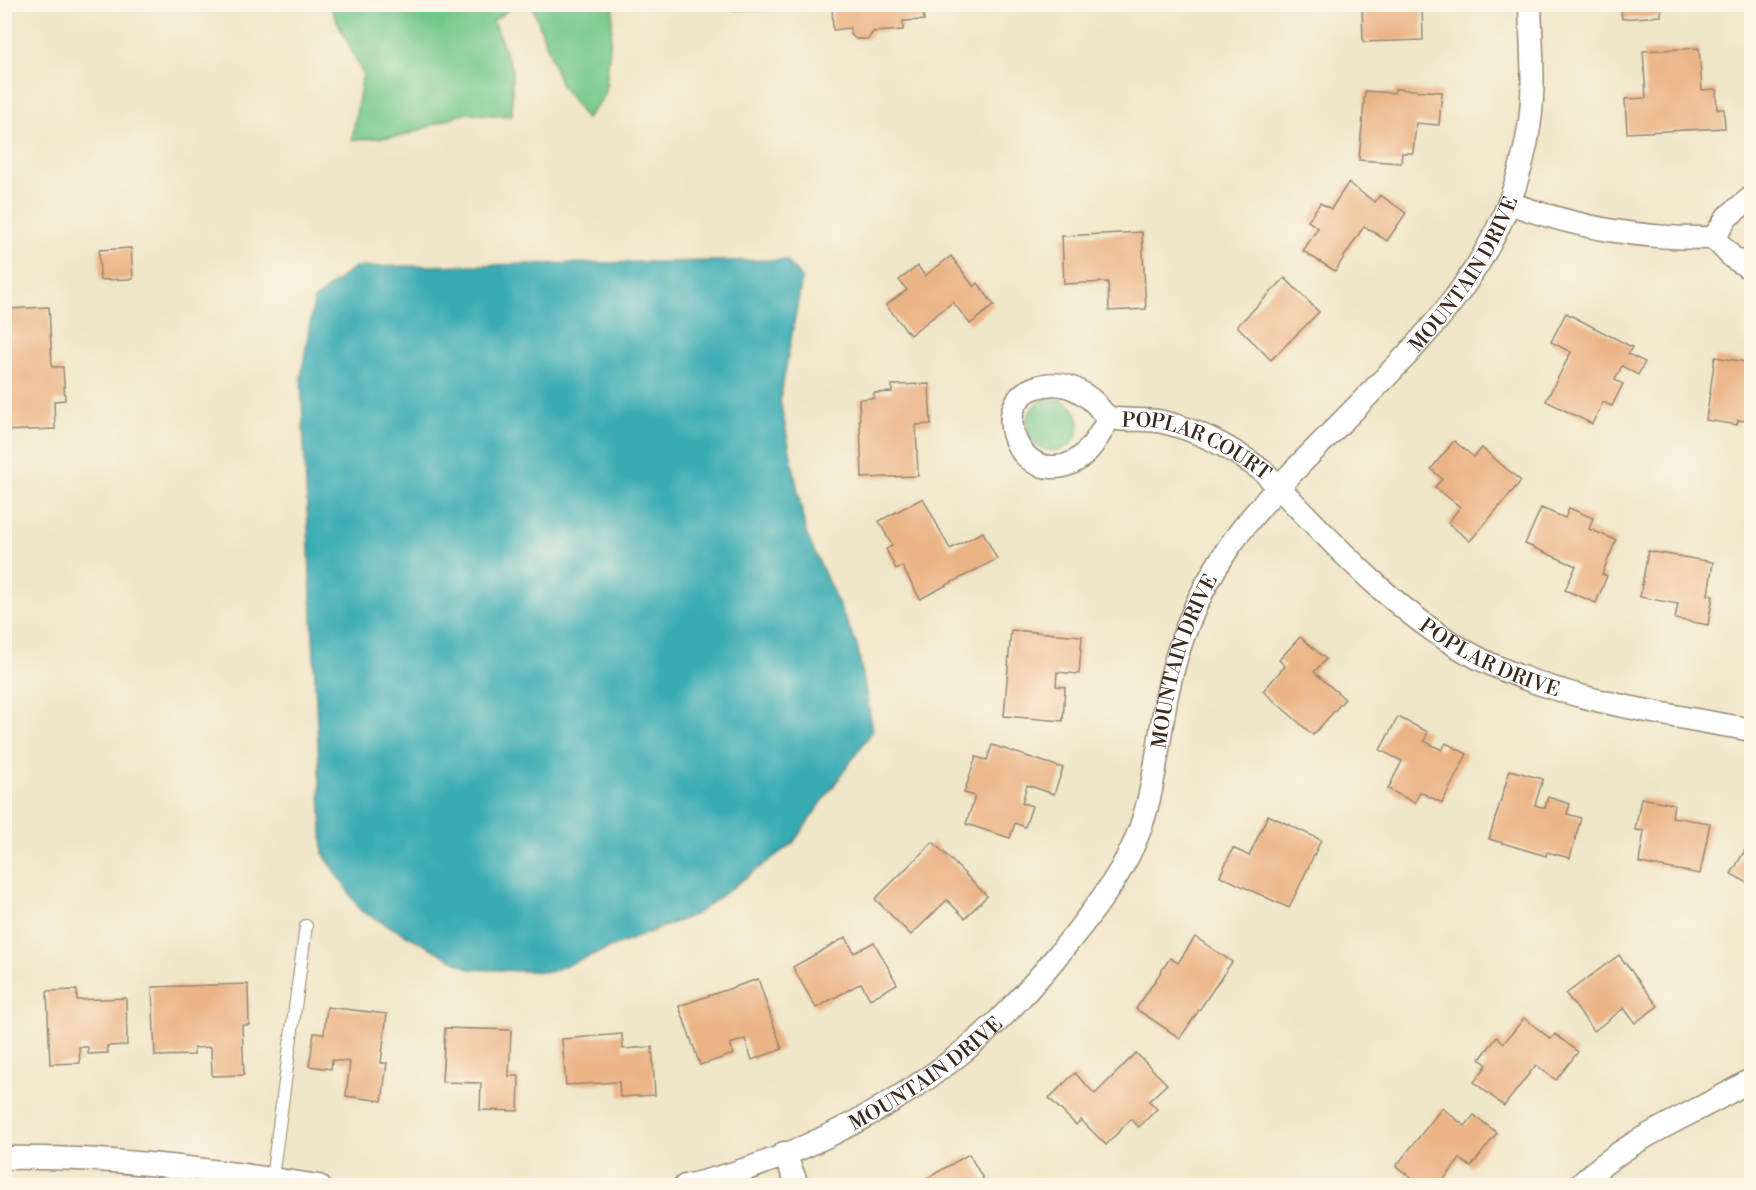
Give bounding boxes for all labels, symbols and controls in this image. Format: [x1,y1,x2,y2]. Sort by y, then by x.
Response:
street label: MOUNTAIN DRIVE [1404,193,1524,358]
street label: POPLAR COURT [1121,408,1275,487]
street label: MOUNTAIN DRIVE [1147,570,1224,750]
street label: POPLAR DRIVE [1414,614,1563,703]
street label: MOUNTAIN DRIVE [845,1012,1008,1137]

